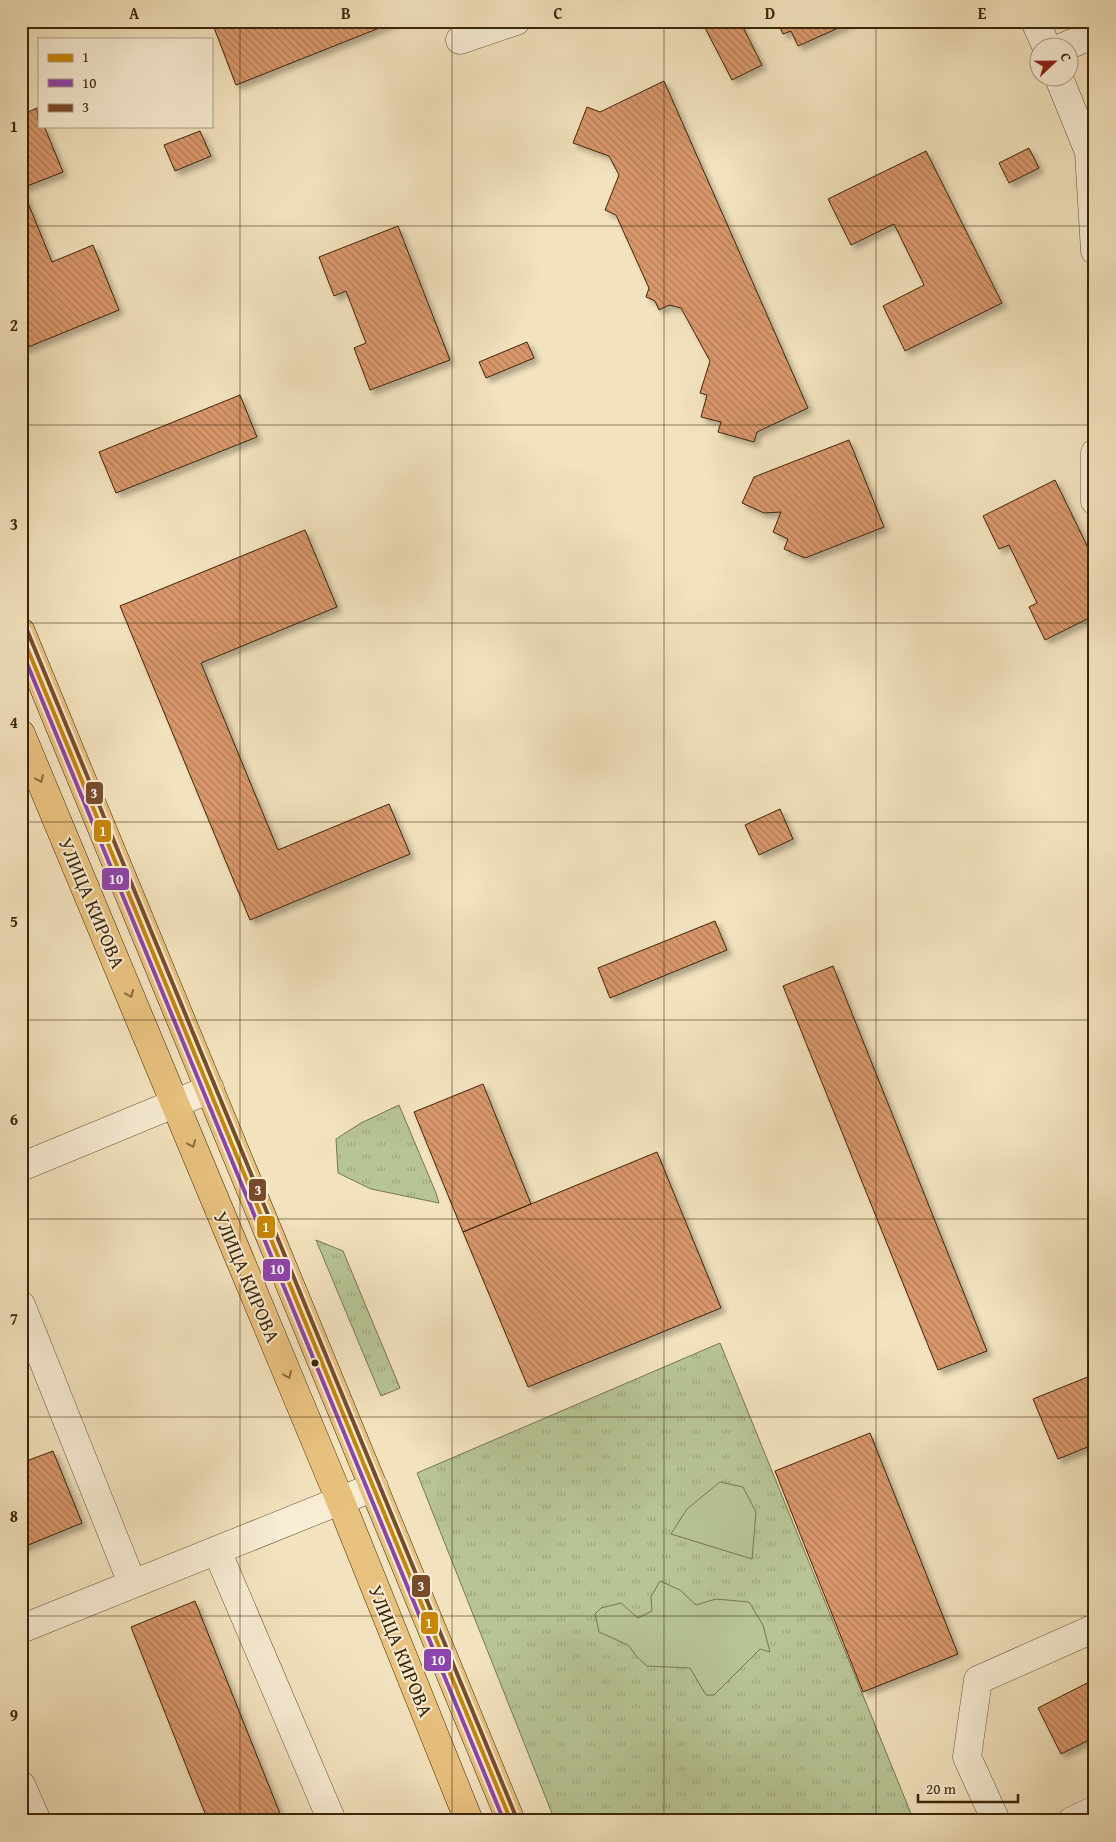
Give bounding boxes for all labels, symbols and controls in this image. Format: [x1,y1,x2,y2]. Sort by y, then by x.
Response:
text: A [129,1,140,25]
text: B [341,1,351,25]
text: C [553,1,563,25]
text: D [765,1,775,25]
text: E [978,1,987,25]
legend [38,38,212,128]
north arrow [1028,38,1078,88]
text: 1 [82,46,89,67]
text: С [1055,50,1077,65]
text: 10 [82,72,96,93]
text: 3 [82,96,89,117]
text: 1 [10,114,18,138]
text: 2 [10,313,18,337]
text: 3 [10,512,18,536]
text: 4 [10,710,18,734]
one-way arrow [34,774,44,783]
line badge: 3 [85,781,104,805]
text: 3 [90,783,98,803]
line badge: 1 [93,819,112,843]
text: 1 [99,821,107,841]
street label: УЛИЦА КИРОВА [52,833,133,973]
line badge: 10 [101,867,130,891]
text: 10 [109,869,123,889]
text: 5 [10,909,18,933]
one-way arrow [124,989,134,997]
text: 6 [10,1107,18,1131]
one-way arrow [185,1139,196,1148]
line badge: 3 [248,1178,267,1202]
text: 3 [254,1180,262,1200]
street label: УЛИЦА КИРОВА [207,1207,288,1347]
line badge: 1 [256,1215,276,1239]
text: 1 [262,1217,270,1237]
line badge: 10 [262,1258,291,1282]
text: 10 [270,1259,284,1279]
text: 7 [10,1306,18,1330]
unlabelled marker [310,1358,320,1368]
one-way arrow [282,1370,292,1378]
text: 8 [10,1504,18,1528]
line badge: 3 [411,1574,431,1598]
text: 3 [417,1576,425,1596]
street label: УЛИЦА КИРОВА [362,1581,441,1721]
line badge: 1 [420,1611,439,1635]
text: 1 [425,1613,433,1633]
line badge: 10 [423,1648,452,1672]
text: 10 [431,1650,445,1670]
text: 9 [10,1703,18,1727]
scale bar [918,1772,1018,1804]
text: 20 m [926,1778,957,1799]

